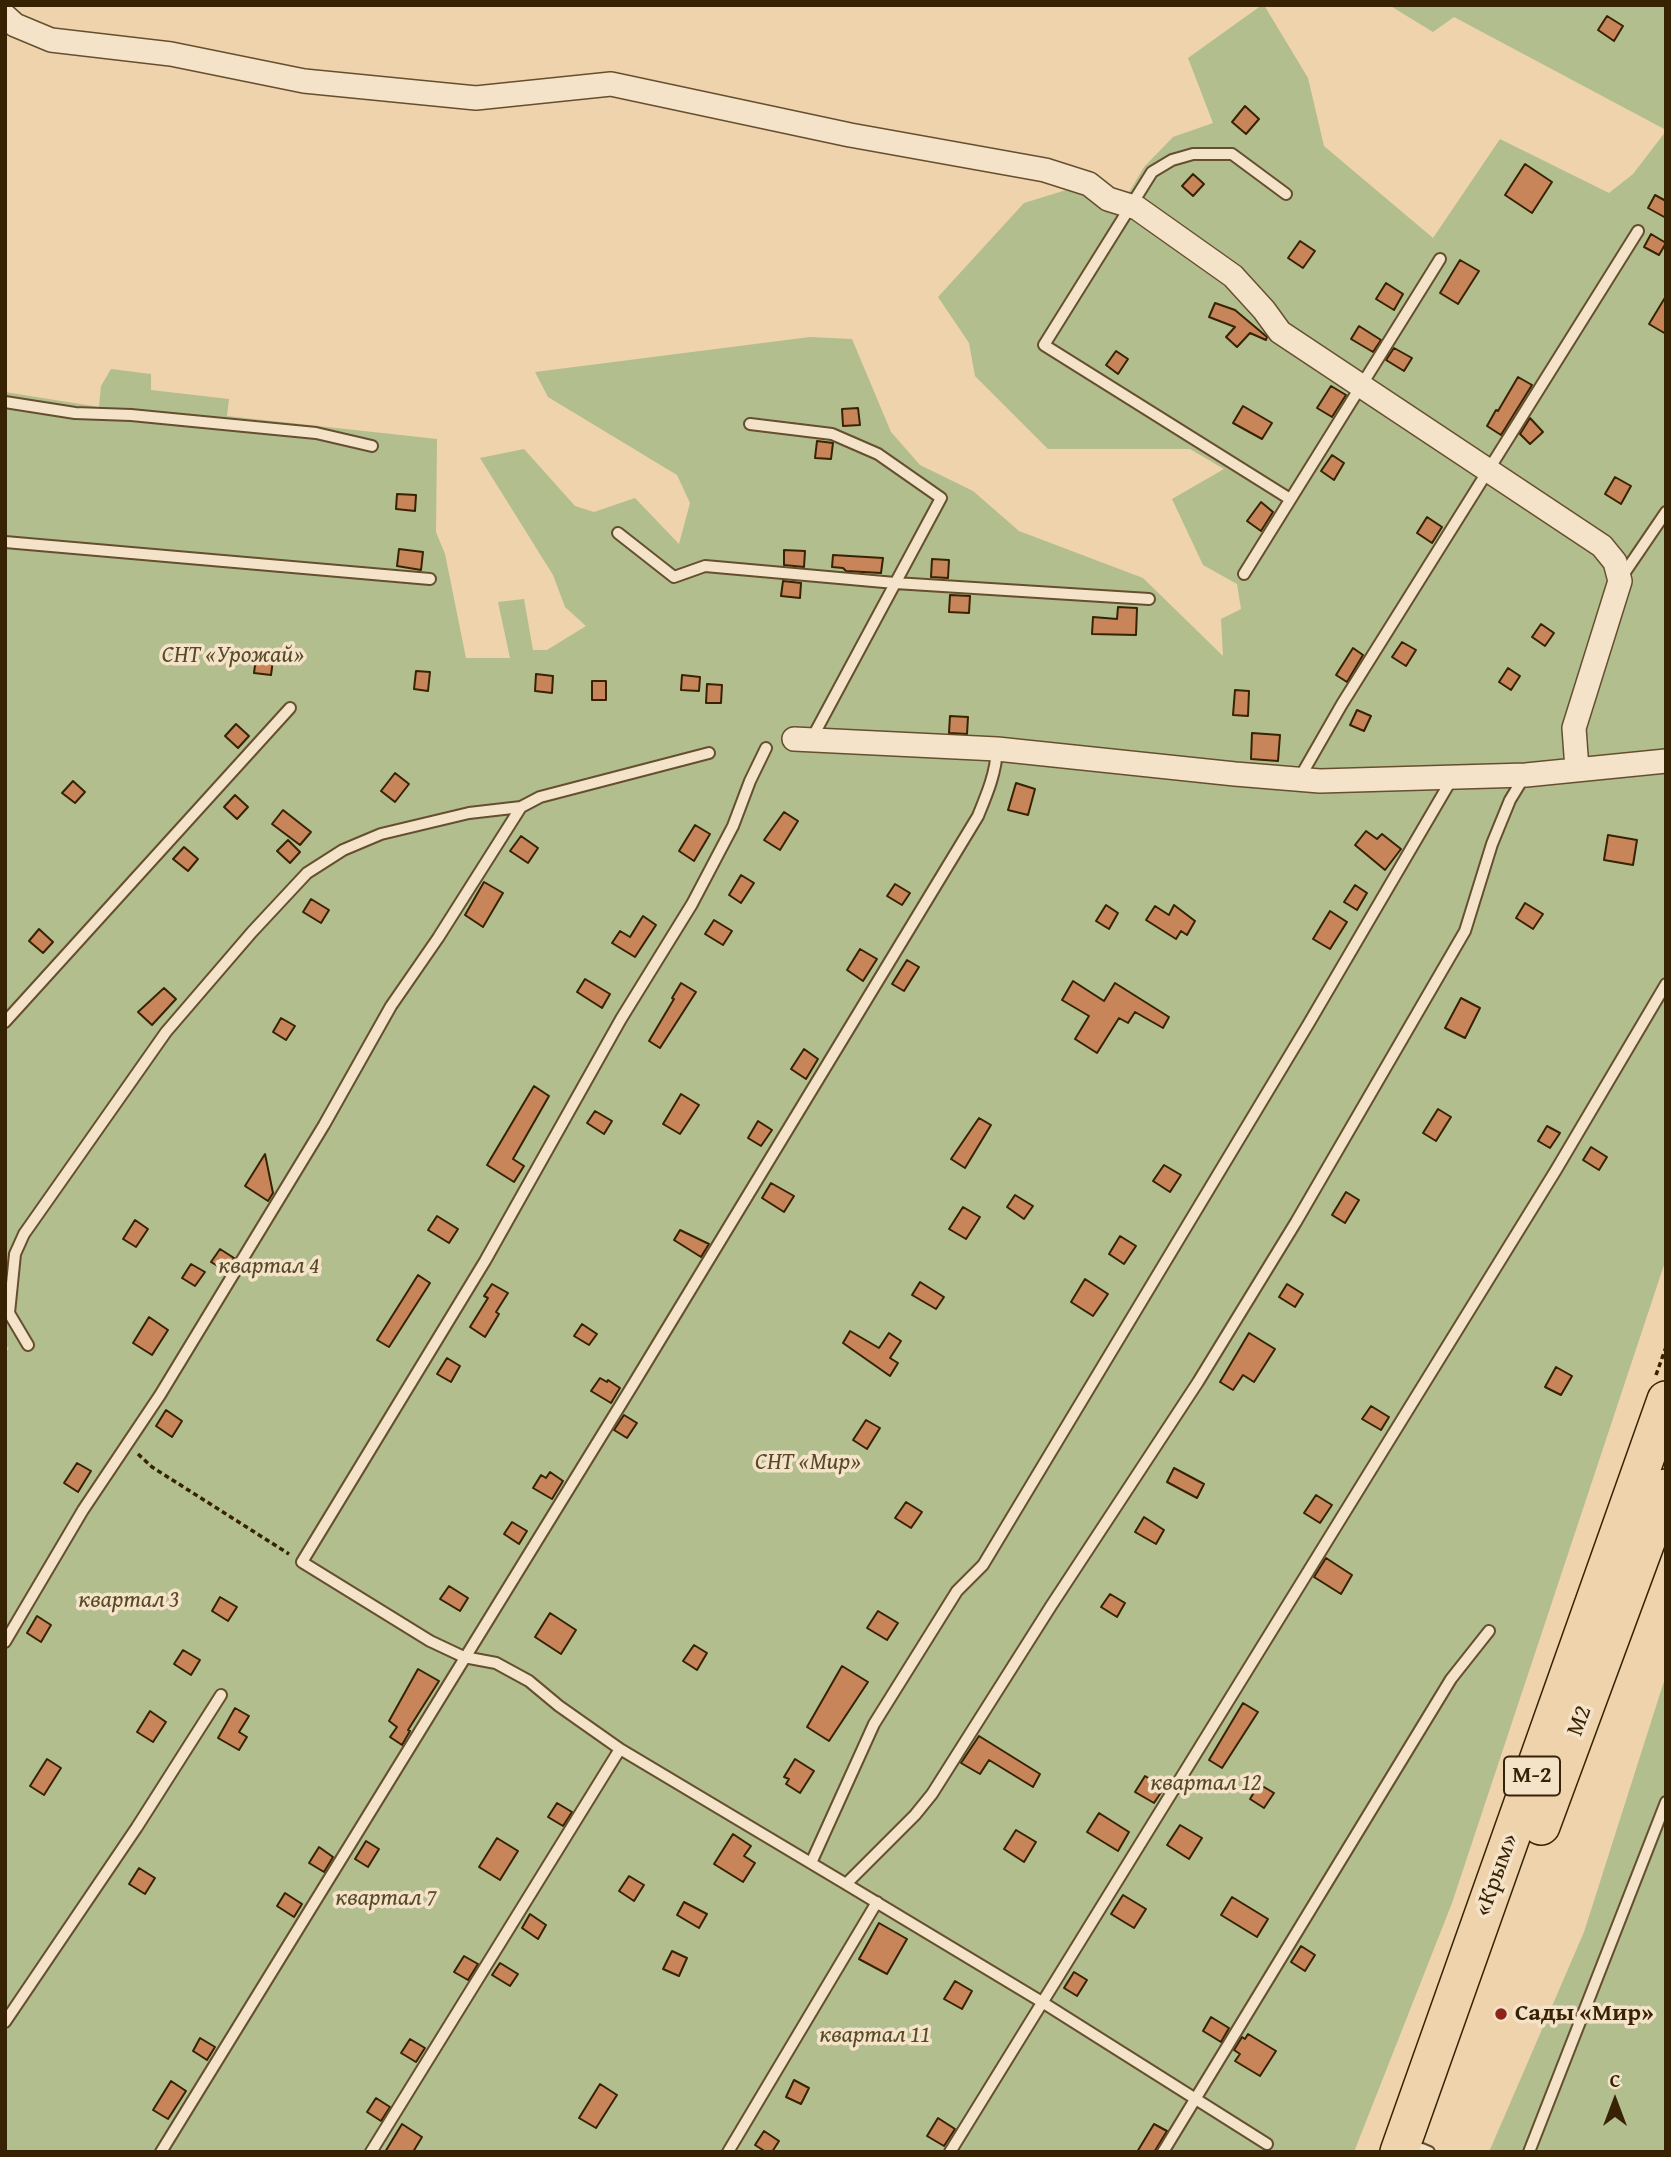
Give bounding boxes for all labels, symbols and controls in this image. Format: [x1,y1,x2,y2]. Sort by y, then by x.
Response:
park label: СНТ «Урожай» [162,642,304,670]
park label: квартал 4 [219,1253,319,1281]
park label: СНТ «Мир» [755,1449,861,1477]
park label: квартал 3 [79,1587,179,1615]
street label: М2 [1561,1702,1599,1740]
road number: М-2 [1504,1756,1560,1796]
park label: квартал 12 [1151,1770,1261,1798]
street label: «Крым» [1469,1830,1525,1920]
park label: квартал 7 [336,1885,436,1913]
place label: Сады «Мир» [1515,2000,1653,2028]
marker: Сады «Мир» [1493,2006,1509,2022]
park label: квартал 11 [820,2022,930,2050]
north arrow [1580,2066,1650,2136]
text: С [1610,2066,1620,2094]

